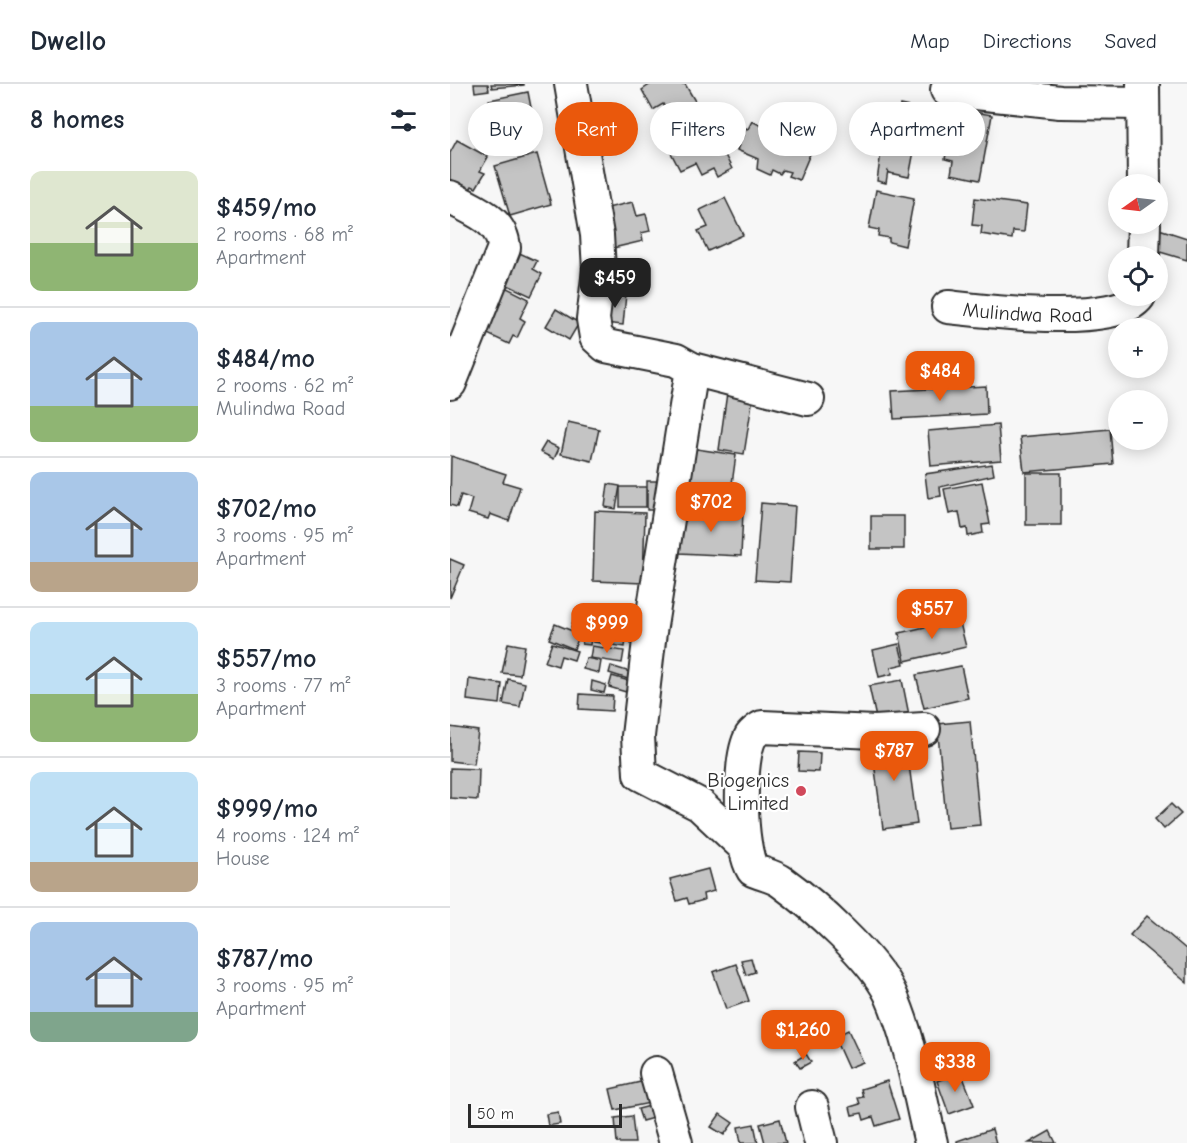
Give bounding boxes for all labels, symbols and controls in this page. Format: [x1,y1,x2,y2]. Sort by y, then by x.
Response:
text: Dwello [30,25,106,57]
text: Map [910,29,950,53]
text: Directions [983,29,1072,53]
text: Saved [1105,29,1157,53]
chip: Buy [468,102,543,156]
chip: Rent [555,102,638,156]
chip: Filters [650,102,746,156]
chip: New [758,102,837,156]
chip: Apartment [849,102,985,156]
icon: filters [387,104,420,137]
text: 8 homes [30,105,124,135]
north arrow [1108,174,1168,234]
map controls [1108,174,1168,450]
text: $459/mo [216,193,317,223]
icon: home [78,195,150,267]
text: 2 rooms · 68 m² [216,223,353,246]
text: Apartment [216,246,306,269]
button: locate [1108,246,1168,306]
pin: $459 [579,258,651,309]
text: $459 [594,266,636,289]
street label: Mulindwa Road [962,297,1093,327]
button: + [1108,318,1168,378]
text: $484/mo [216,344,315,374]
icon: home [78,346,150,418]
pin: $484 [904,351,976,402]
text: $484 [919,359,961,382]
text: 2 rooms · 62 m² [216,374,353,397]
button: − [1108,390,1168,450]
text: Mulindwa Road [216,397,345,420]
pin: $702 [675,482,747,533]
text: $702 [690,490,732,513]
text: $702/mo [216,494,317,524]
icon: home [78,496,150,568]
text: 3 rooms · 95 m² [216,524,353,547]
text: Apartment [216,547,306,570]
pin: $557 [896,589,968,640]
text: $557 [911,597,953,620]
pin: $999 [571,603,643,654]
text: $999 [585,611,629,634]
text: $557/mo [216,644,317,674]
icon: home [78,646,150,718]
text: 3 rooms · 77 m² [216,674,350,697]
text: Apartment [216,697,306,720]
pin: $787 [858,731,930,782]
text: $787 [874,739,914,762]
place label: Biogenics Limited [707,769,789,815]
marker: Biogenics Limited [794,784,808,798]
text: $999/mo [216,794,318,824]
icon: home [78,796,150,868]
text: 4 rooms · 124 m² [216,824,359,847]
text: House [216,847,270,870]
text: $787/mo [216,944,313,974]
icon: home [78,946,150,1018]
text: 3 rooms · 95 m² [216,974,353,997]
text: Apartment [216,997,306,1020]
pin: $1,260 [754,1010,852,1061]
text: $1,260 [775,1018,831,1041]
pin: $338 [919,1042,991,1093]
text: $338 [934,1050,976,1073]
scale bar [468,1101,622,1128]
text: 50 m [477,1105,514,1123]

